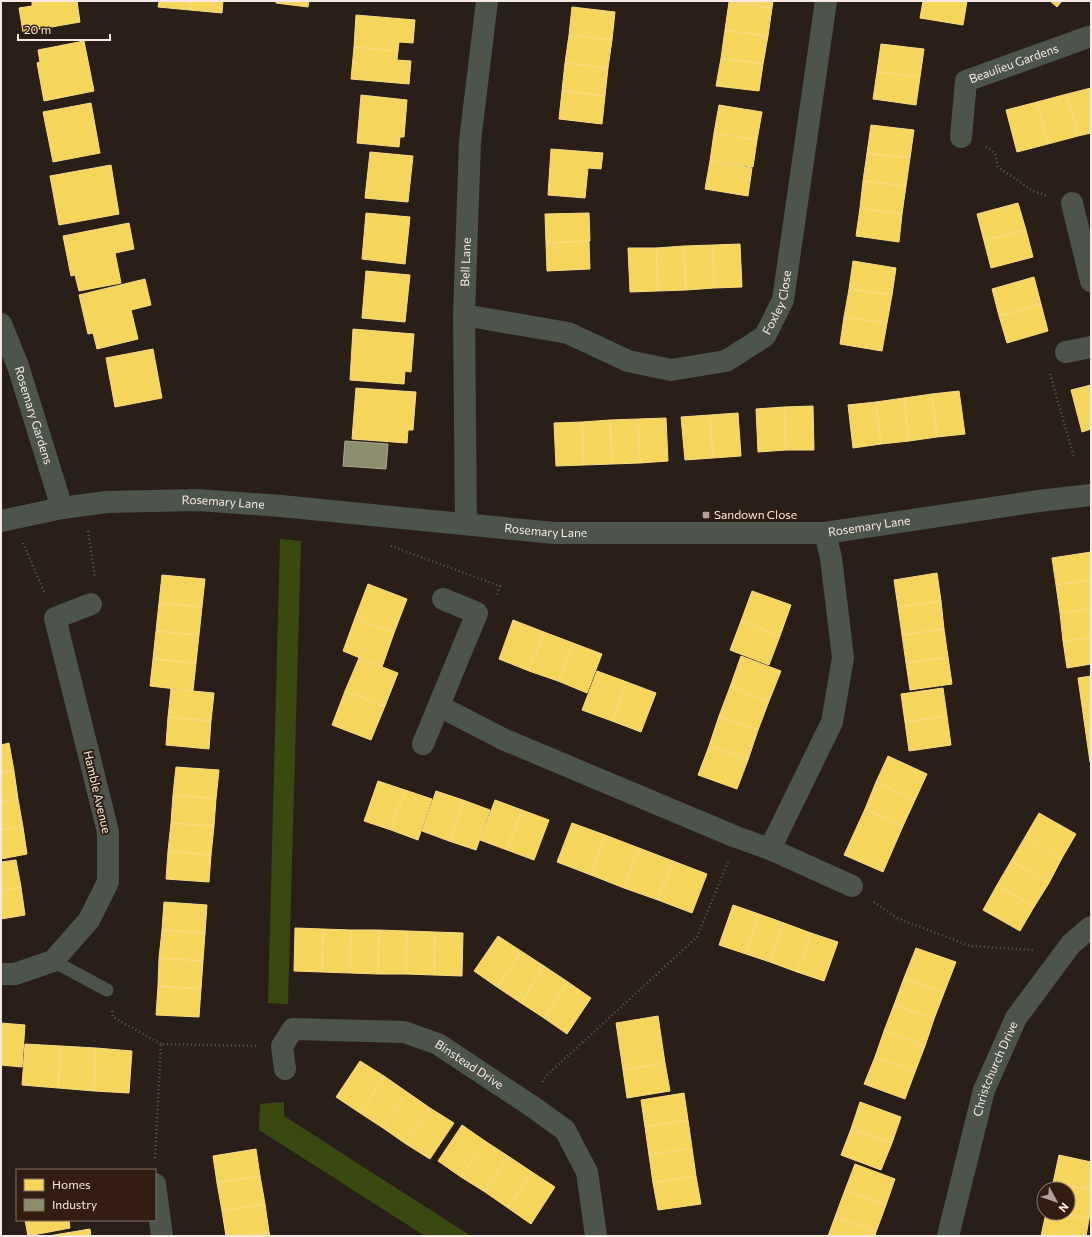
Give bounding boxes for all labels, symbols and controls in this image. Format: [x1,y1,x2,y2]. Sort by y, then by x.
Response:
scale bar [18,16,110,42]
text: 20 m [24,22,51,36]
street label: Beaulieu Gardens [967,40,1060,85]
street label: Bell Lane [457,237,473,287]
street label: Foxley Close [759,269,793,337]
street label: Rosemary Gardens [12,364,56,466]
street label: Rosemary Lane [182,492,265,511]
place label: Sandown Close [714,507,797,521]
marker: Sandown Close [701,510,711,520]
street label: Rosemary Lane [827,512,911,538]
street label: Rosemary Lane [504,520,587,539]
street label: Hamble Avenue [82,749,114,835]
street label: Christchurch Drive [970,1019,1020,1118]
street label: Binstead Drive [433,1036,507,1092]
legend [16,1169,156,1221]
text: Homes [52,1177,90,1191]
north arrow [1036,1181,1076,1221]
text: Industry [52,1197,97,1211]
text: N [1056,1200,1072,1215]

